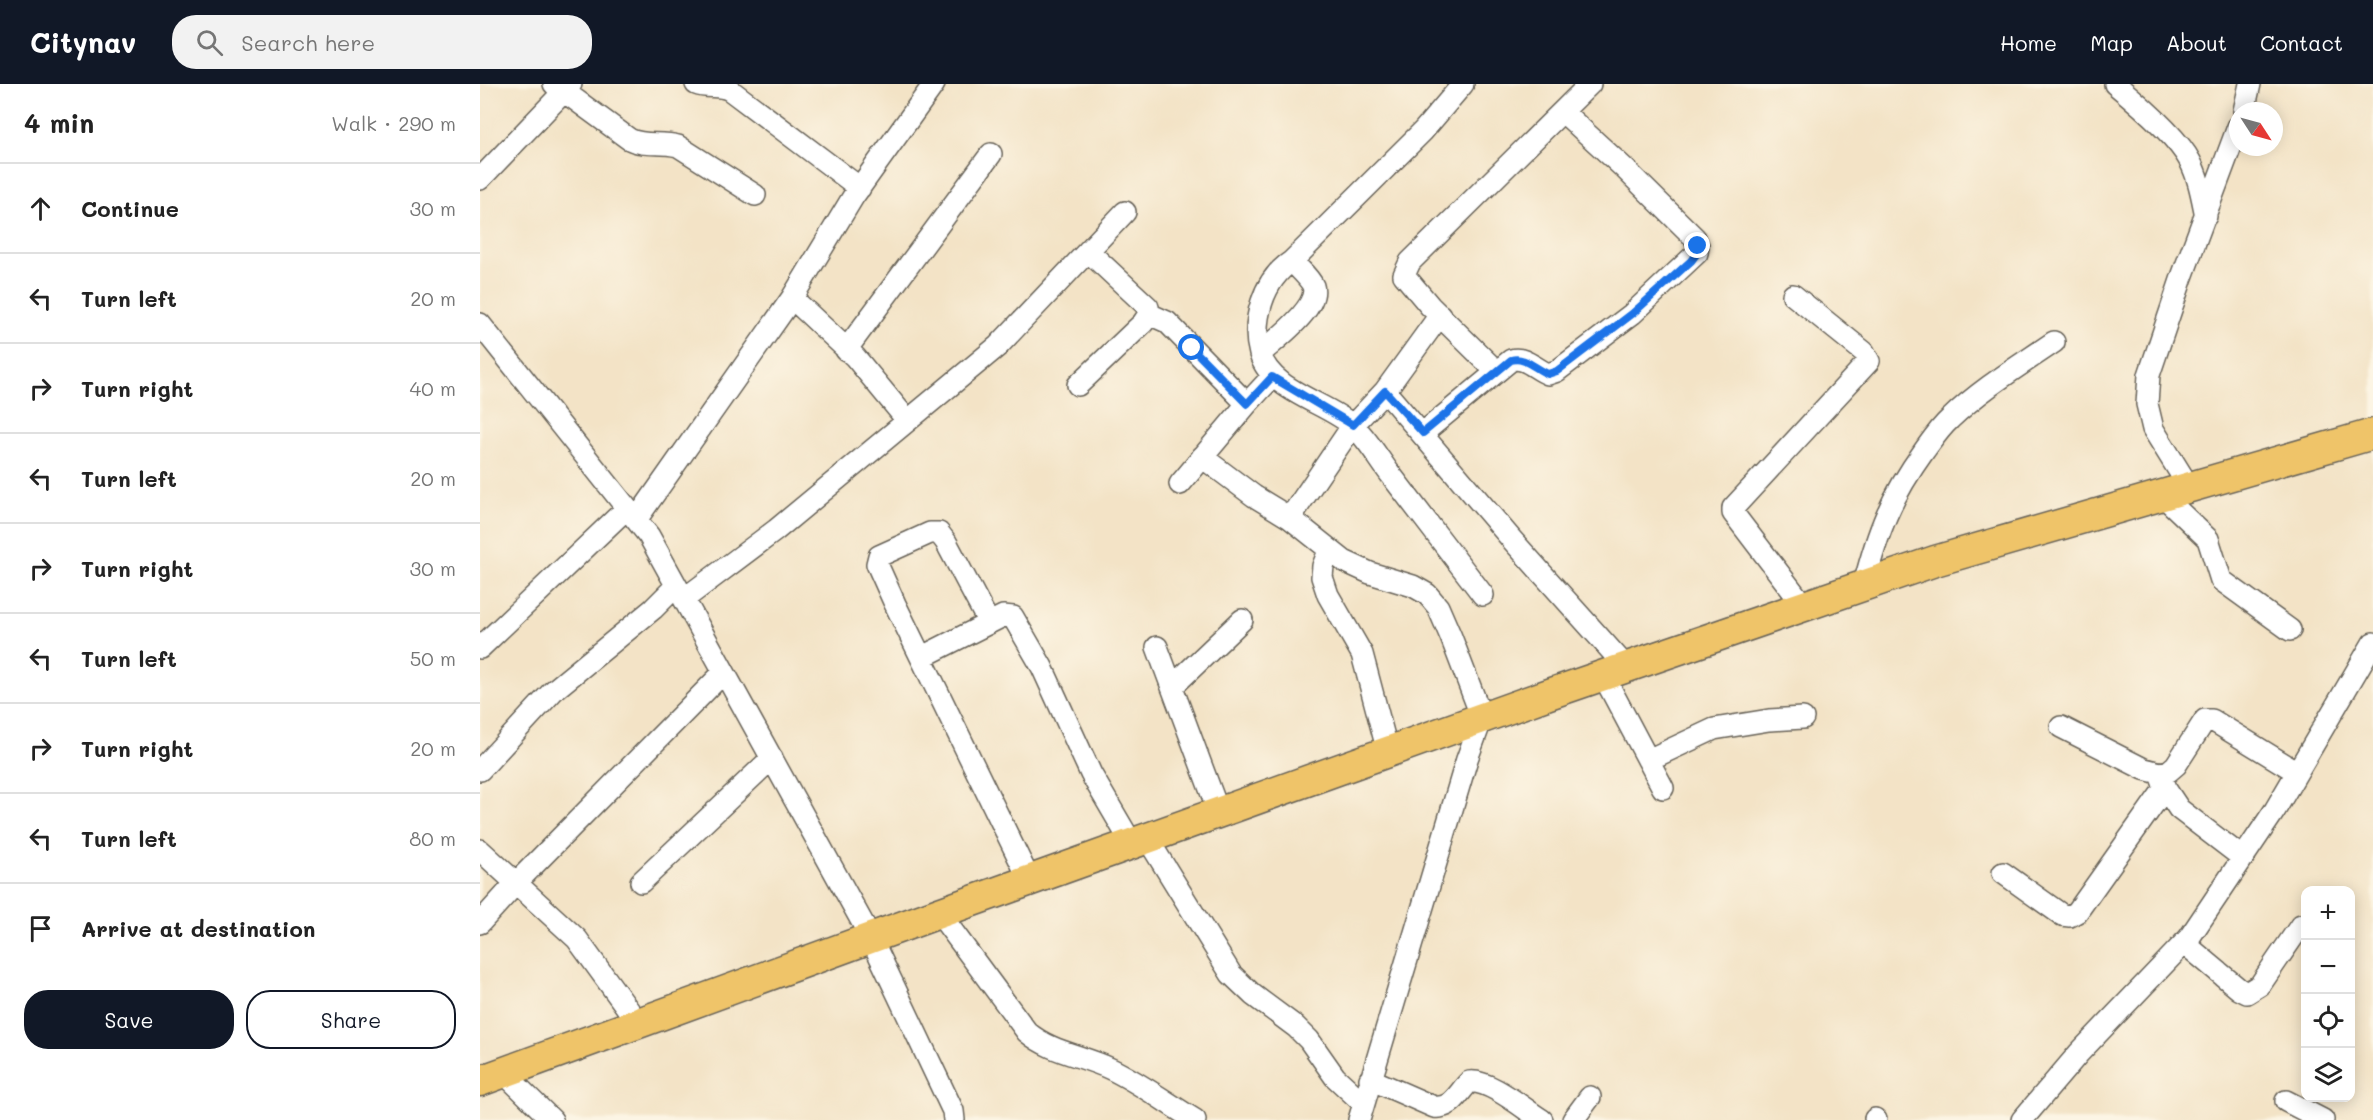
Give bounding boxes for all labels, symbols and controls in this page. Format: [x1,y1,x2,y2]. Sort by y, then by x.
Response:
search box [172,15,592,69]
text: Citynav [30,24,136,60]
icon: search [193,26,226,59]
text: Search here [241,28,375,57]
text: Home [2000,29,2057,56]
text: Map [2090,29,2133,56]
text: About [2166,29,2227,56]
text: Contact [2260,29,2343,56]
north arrow [2229,102,2283,156]
text: 4 min [24,106,94,140]
text: Walk · 290 m [331,110,456,136]
icon: ahead [24,192,57,225]
text: Continue [81,194,179,223]
text: 30 m [410,195,456,221]
route end [1684,232,1710,258]
icon: left [24,282,57,315]
text: Turn left [81,284,177,313]
text: 20 m [410,285,456,311]
route start [1178,334,1204,360]
icon: right [24,372,57,405]
text: Turn right [81,374,193,403]
text: 40 m [410,375,456,401]
icon: left [24,462,57,495]
text: Turn left [81,464,177,493]
text: 20 m [410,465,456,491]
icon: right [24,552,57,585]
text: Turn right [81,554,193,583]
text: 30 m [410,555,456,581]
icon: left [24,642,57,675]
text: Turn left [81,644,177,673]
text: 50 m [410,645,456,671]
icon: right [24,732,57,765]
text: Turn right [81,734,193,763]
text: 20 m [410,735,456,761]
icon: left [24,822,57,855]
text: Turn left [81,824,177,853]
text: 80 m [409,825,456,851]
map controls [2301,886,2355,1102]
button: + [2301,886,2355,940]
icon: arrive [24,912,57,945]
text: Arrive at destination [81,914,316,943]
button: − [2301,940,2355,994]
button: Save [24,990,234,1049]
button: Share [246,990,456,1049]
button: locate [2301,994,2355,1048]
button: layers [2301,1048,2355,1102]

